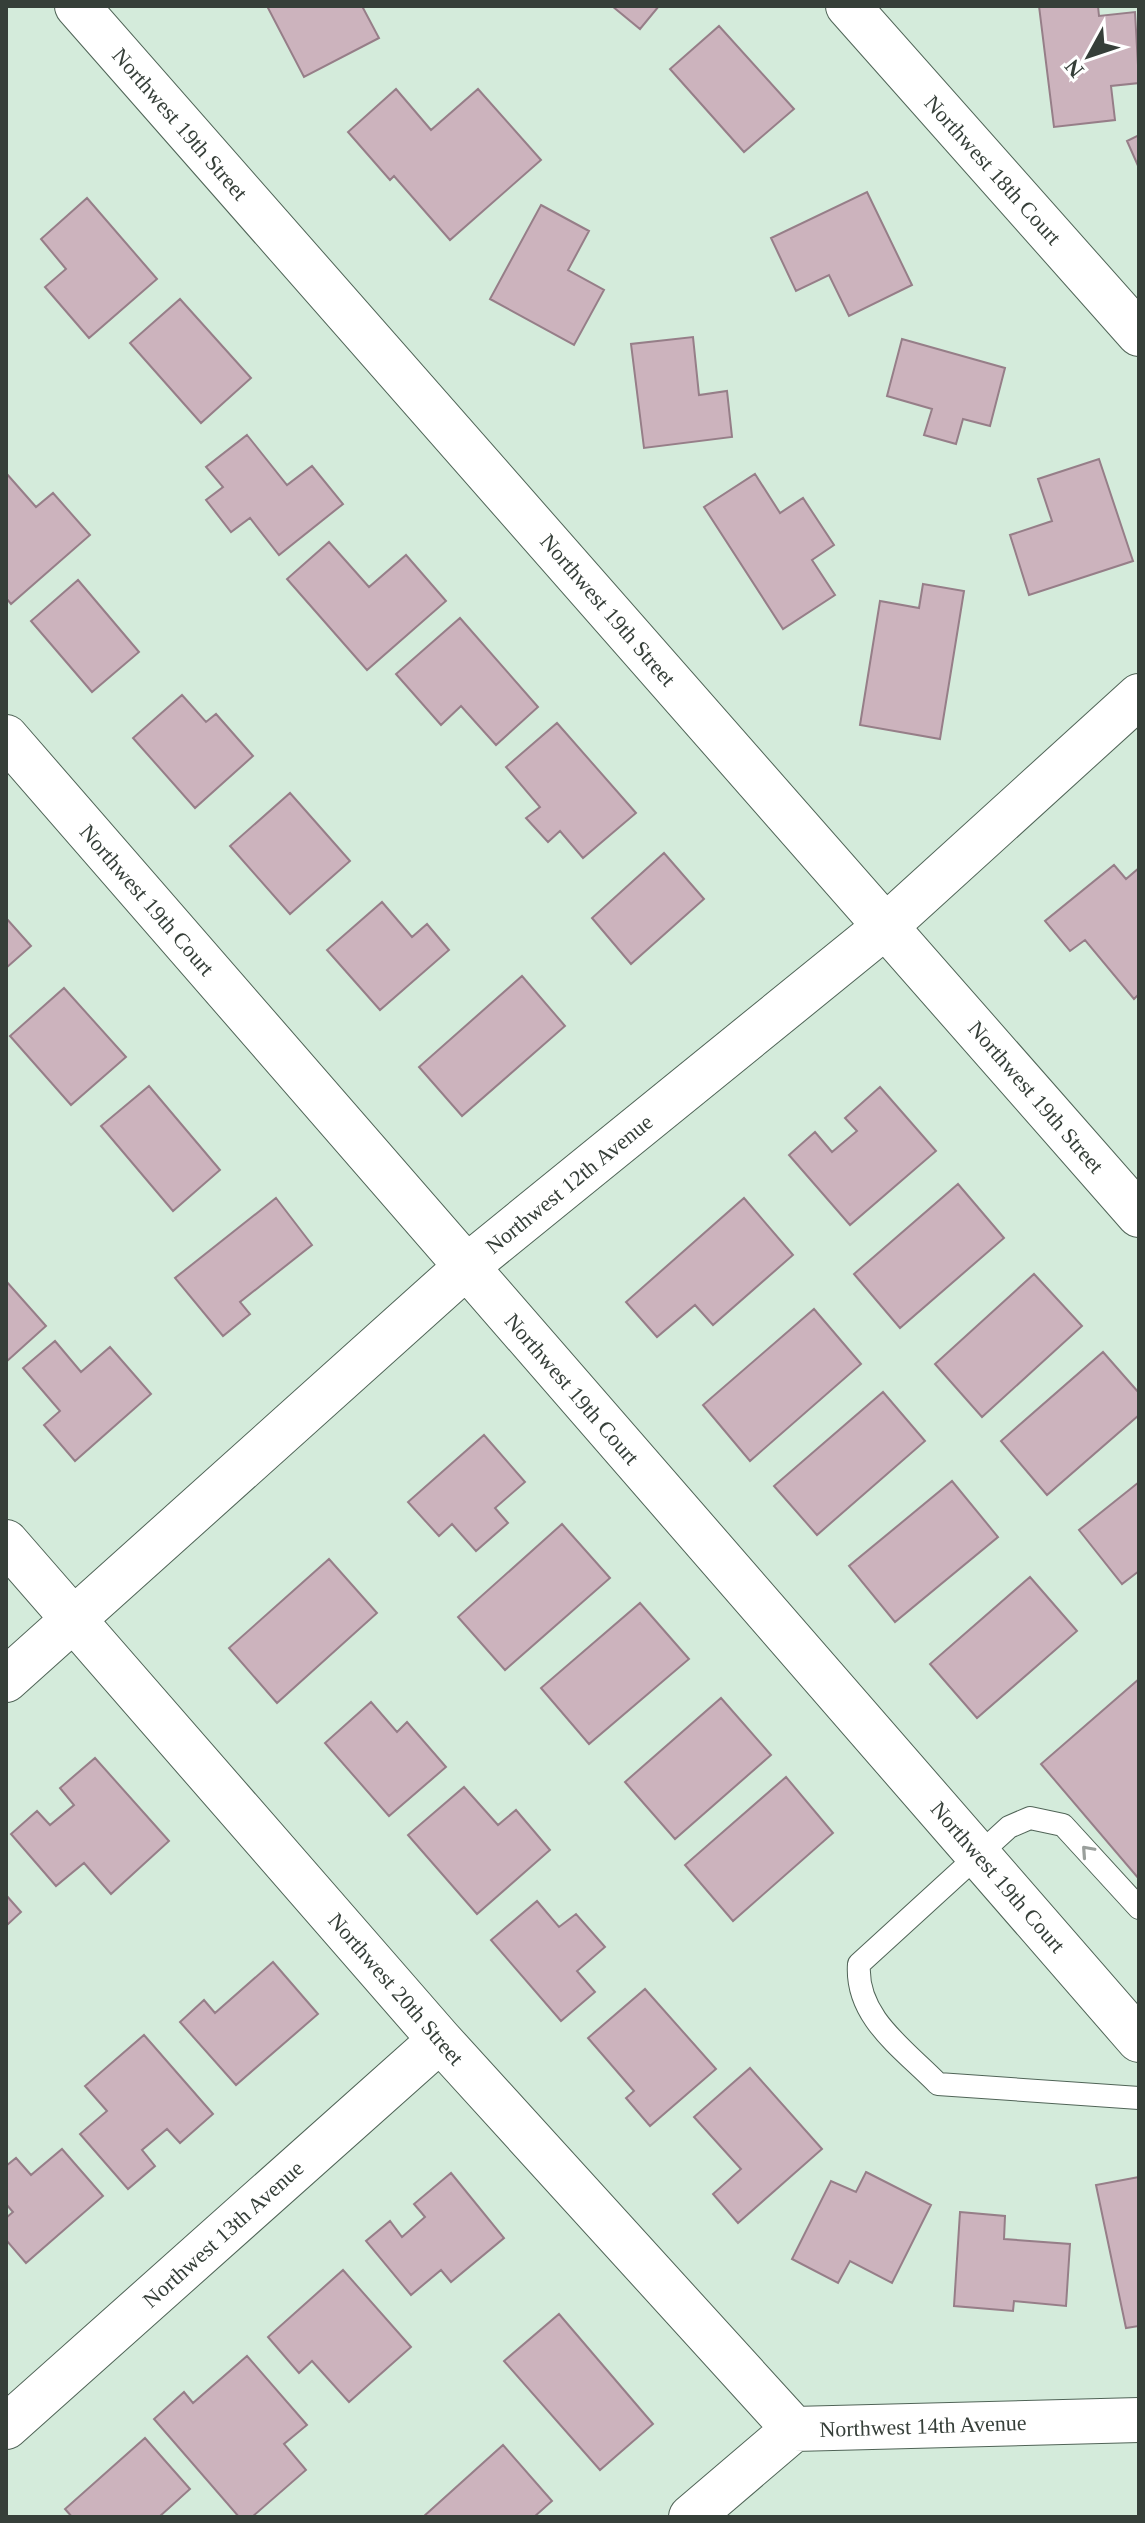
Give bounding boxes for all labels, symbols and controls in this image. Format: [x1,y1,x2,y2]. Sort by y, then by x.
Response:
north arrow [1049,16,1129,96]
street label: Northwest 19th Street [107,43,253,205]
text: N [1059,54,1089,83]
street label: Northwest 18th Court [920,90,1066,250]
street label: Northwest 19th Street [535,529,681,691]
street label: Northwest 19th Court [75,819,219,981]
street label: Northwest 19th Street [963,1016,1109,1178]
street label: Northwest 12th Avenue [481,1109,657,1259]
street label: Northwest 19th Court [500,1308,644,1470]
street label: Northwest 19th Court [926,1796,1070,1958]
one-way arrow [1082,1845,1096,1860]
street label: Northwest 20th Street [323,1908,469,2070]
street label: Northwest 13th Avenue [138,2155,308,2313]
street label: Northwest 14th Avenue [819,2410,1027,2442]

